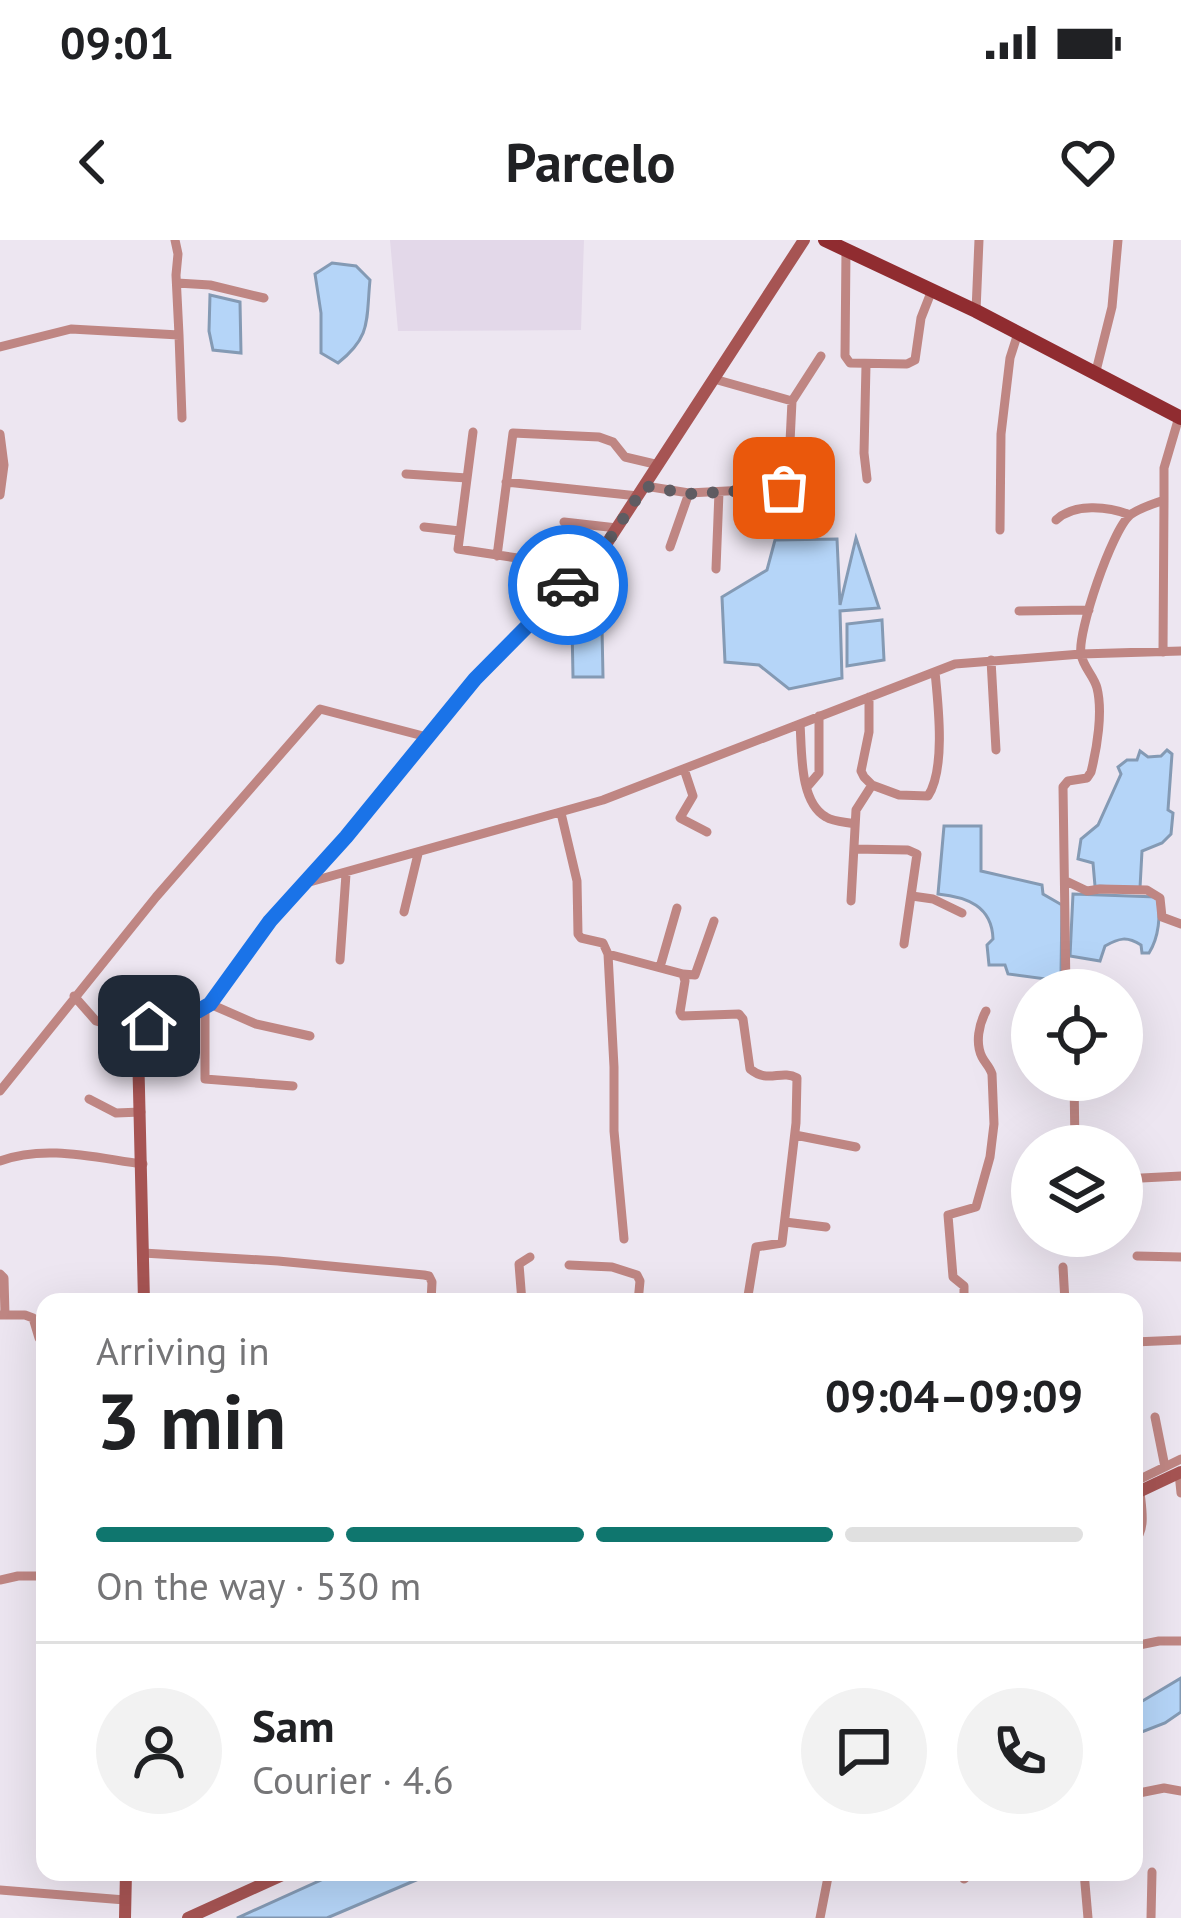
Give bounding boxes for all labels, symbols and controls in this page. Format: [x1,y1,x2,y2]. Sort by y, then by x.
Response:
text: 09:01 [60,13,174,71]
text: Parcelo [506,127,675,197]
icon: back [60,129,126,195]
icon: heart [1055,129,1121,195]
pin [733,437,835,539]
icon: bag [751,455,817,521]
courier [508,525,628,645]
icon: car [535,552,601,618]
map controls [1011,969,1143,1257]
button: locate [1011,969,1143,1101]
pin [98,975,200,1077]
icon: home [116,993,182,1059]
button: layers [1011,1125,1143,1257]
text: Arriving in [96,1325,270,1376]
text: 09:04–09:09 [825,1366,1083,1424]
text: 3 min [96,1370,286,1471]
text: On the way · 530 m [96,1560,421,1611]
button: person [96,1688,222,1814]
button: chat [801,1688,927,1814]
button: phone [957,1688,1083,1814]
text: Sam [252,1696,334,1754]
text: Courier · 4.6 [252,1754,454,1805]

